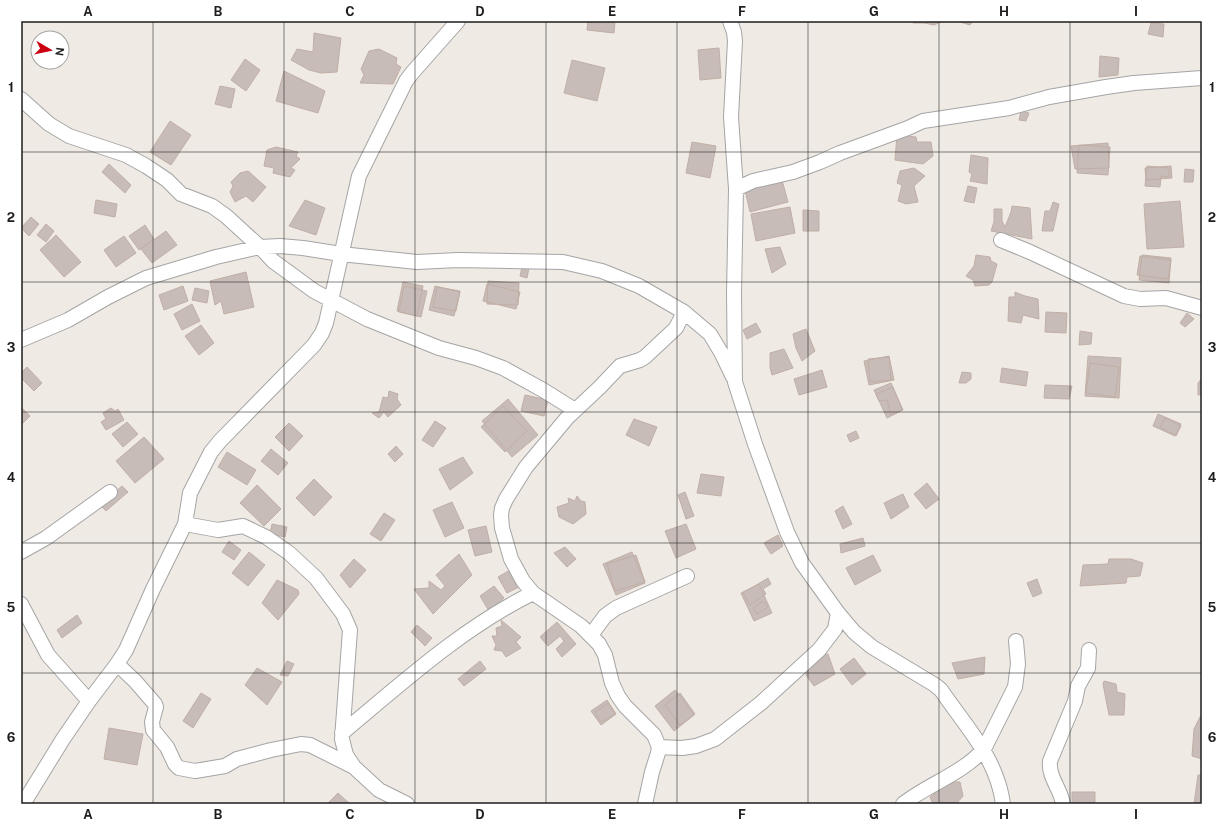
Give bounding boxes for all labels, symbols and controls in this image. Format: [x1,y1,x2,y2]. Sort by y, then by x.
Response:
text: A [83,4,93,19]
text: B [214,4,223,19]
text: C [345,4,355,19]
text: D [475,4,485,19]
text: E [608,4,616,19]
text: F [738,4,746,19]
text: G [869,4,879,19]
text: H [999,4,1009,19]
text: I [1134,4,1138,19]
north arrow [30,30,70,70]
text: N [53,46,66,57]
text: 1 [8,80,14,95]
text: 1 [1209,80,1215,95]
text: 2 [7,210,15,225]
text: 2 [1208,210,1216,225]
text: 3 [7,340,16,355]
text: 3 [1208,340,1217,355]
text: 4 [7,470,16,485]
text: 4 [1208,470,1217,485]
text: 5 [7,600,16,615]
text: 5 [1208,600,1217,615]
text: 6 [7,730,16,745]
text: 6 [1208,730,1217,745]
text: A [83,807,93,822]
text: B [214,807,223,822]
text: C [345,807,355,822]
text: D [475,807,485,822]
text: E [608,807,616,822]
text: F [738,807,746,822]
text: G [869,807,879,822]
text: H [999,807,1009,822]
text: I [1134,807,1138,822]

